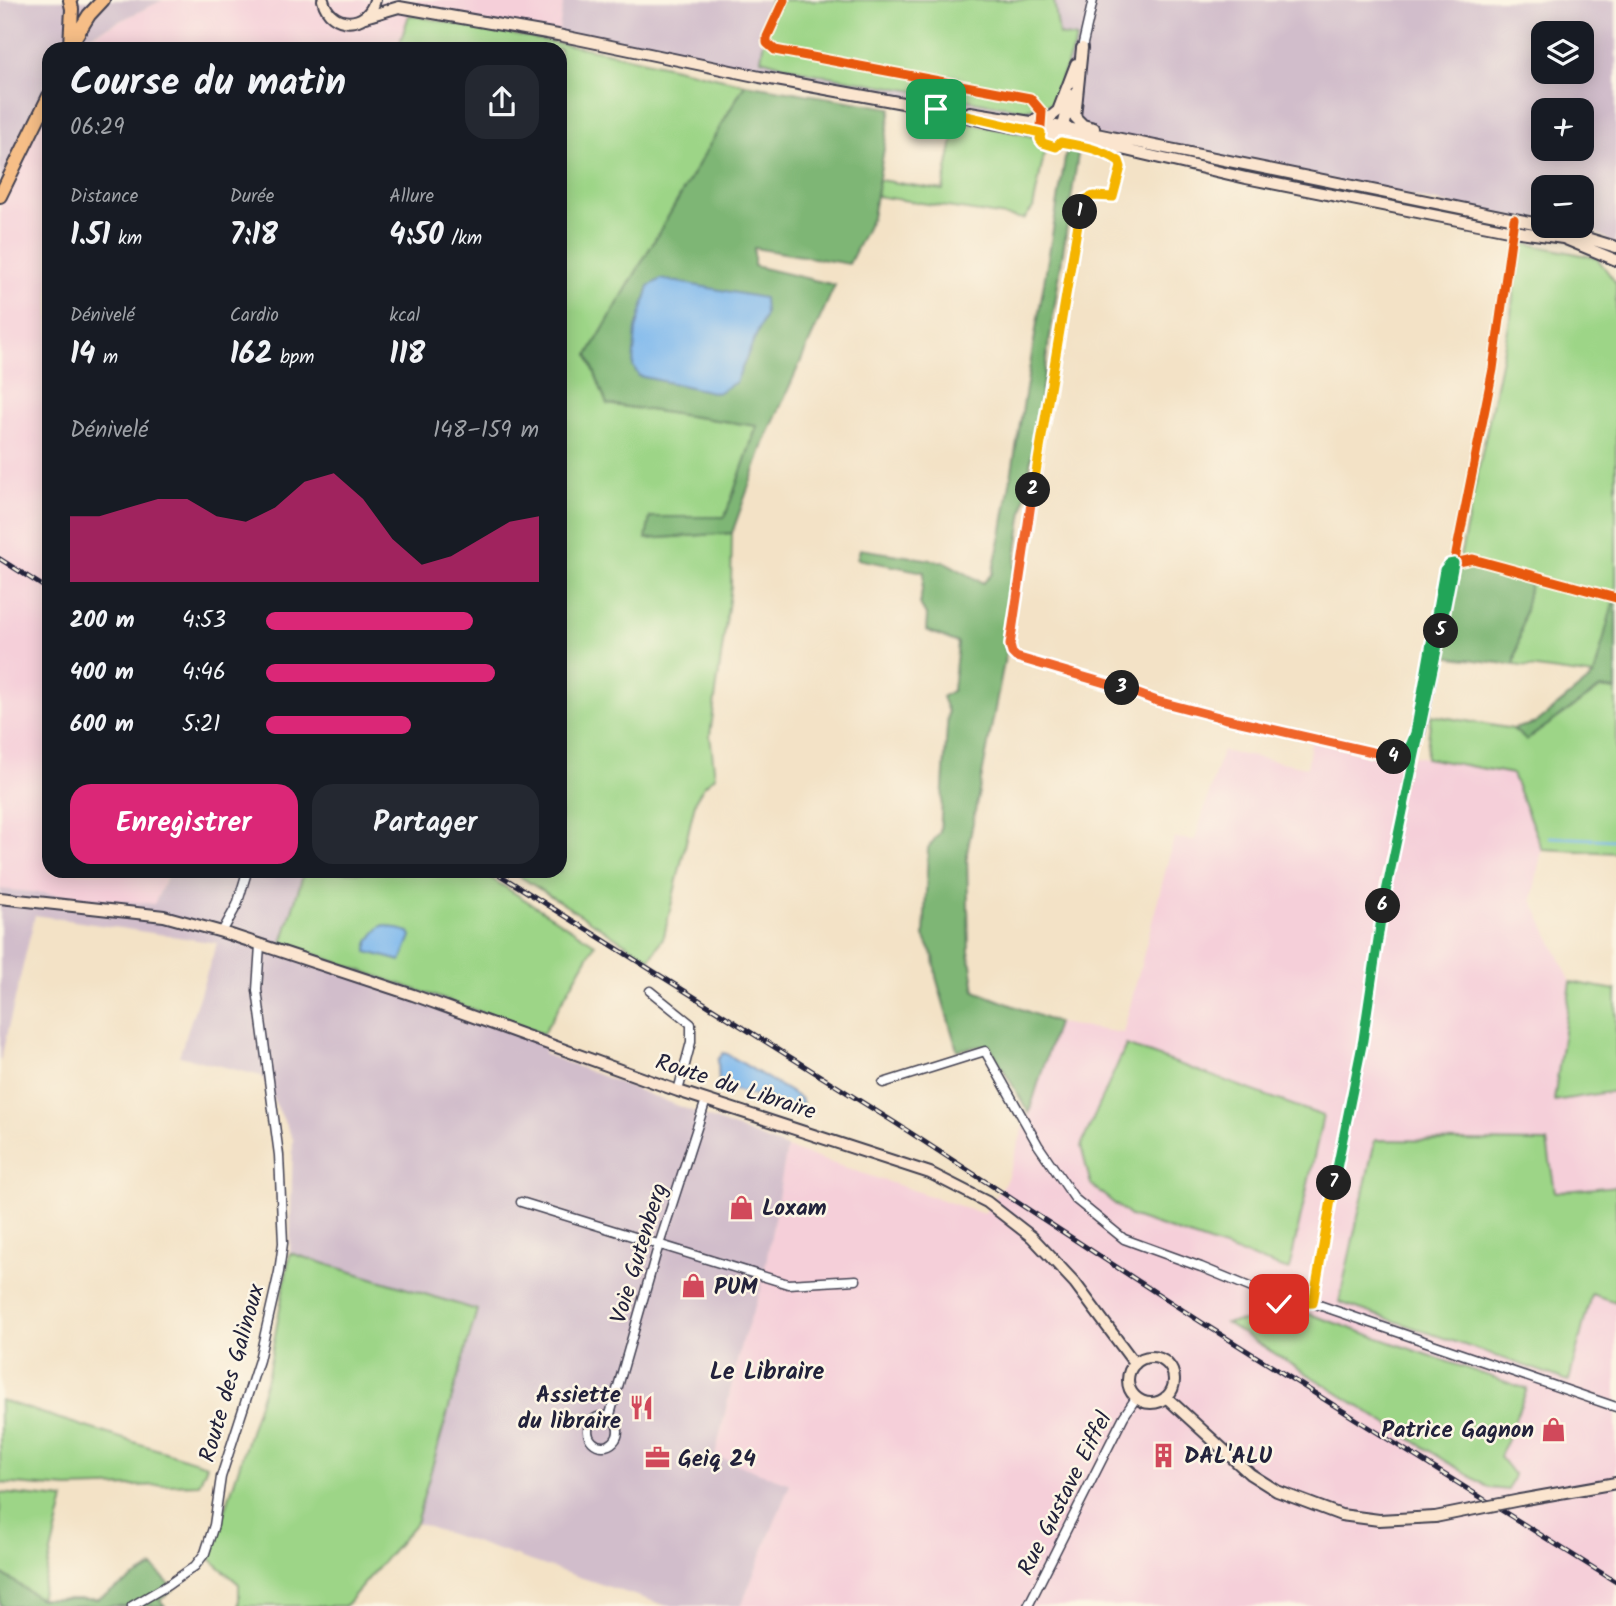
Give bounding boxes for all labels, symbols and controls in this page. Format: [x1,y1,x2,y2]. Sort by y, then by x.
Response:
map controls [1531,21,1594,238]
button: layers [1531,21,1594,84]
text: Course du matin [70,54,346,114]
button: share [465,65,539,139]
pin [906,79,966,139]
icon: arrive [917,90,955,128]
button: + [1531,98,1594,161]
text: 06:29 [70,110,125,146]
button: − [1531,175,1594,238]
text: Distance [70,182,138,212]
text: Durée [230,182,274,212]
text: Allure [389,182,434,212]
pin: 1 [1062,194,1098,230]
text: 1 [1077,196,1082,226]
text: 1.51 [70,212,110,260]
text: 7:18 [230,212,278,260]
text: 4:50 [389,212,444,260]
text: km [110,224,142,254]
text: /km [444,224,482,254]
text: Dénivelé [70,301,135,331]
text: Cardio [230,301,279,331]
text: kcal [389,301,420,331]
text: 14 [70,331,95,379]
text: 162 [230,331,272,379]
text: 118 [389,331,425,379]
text: m [95,343,118,373]
text: bpm [272,343,314,373]
text: Dénivelé [70,413,148,449]
text: 148–159 m [433,413,539,449]
pin: 2 [1016,472,1050,508]
text: 2 [1027,474,1038,504]
text: 200 m [70,603,135,639]
text: 4:53 [182,603,226,639]
pin: 5 [1424,614,1458,648]
text: 5 [1436,615,1445,645]
text: 400 m [70,655,134,691]
text: 4:46 [182,655,226,691]
pin: 3 [1104,670,1140,706]
text: 3 [1116,672,1127,702]
text: 600 m [70,707,134,743]
text: 5:21 [182,707,221,743]
pin: 4 [1376,740,1412,774]
text: 4 [1388,741,1399,771]
button: Enregistrer [70,784,298,864]
button: Partager [312,784,539,864]
pin: 6 [1366,888,1400,923]
text: 6 [1377,890,1388,920]
street label: Route du Libraire [650,1045,820,1131]
pin: 7 [1316,1166,1352,1200]
text: 7 [1329,1167,1338,1197]
street label: Voie Gutenberg [601,1179,678,1328]
place label: Loxam [762,1191,827,1227]
shop icon: Loxam [728,1193,756,1221]
place label: PUM [714,1270,758,1306]
shop icon: PUM [680,1272,708,1300]
pin [1249,1274,1309,1334]
street label: Route des Galinoux [190,1279,276,1467]
icon: check [1260,1285,1298,1323]
district label: Le Libraire [710,1353,825,1392]
place label: Assiette du libraire [518,1378,621,1440]
restaurant icon: Assiette du libraire [627,1393,655,1421]
street label: Rue Gustave Eiffel [1009,1405,1123,1582]
place label: Patrice Gagnon [1381,1413,1534,1449]
shop icon: Patrice Gagnon [1540,1415,1568,1443]
place label: DAL'ALU [1184,1439,1272,1475]
building icon: DAL'ALU [1150,1441,1178,1469]
place label: Geiq 24 [678,1442,756,1478]
office icon: Geiq 24 [644,1444,672,1472]

